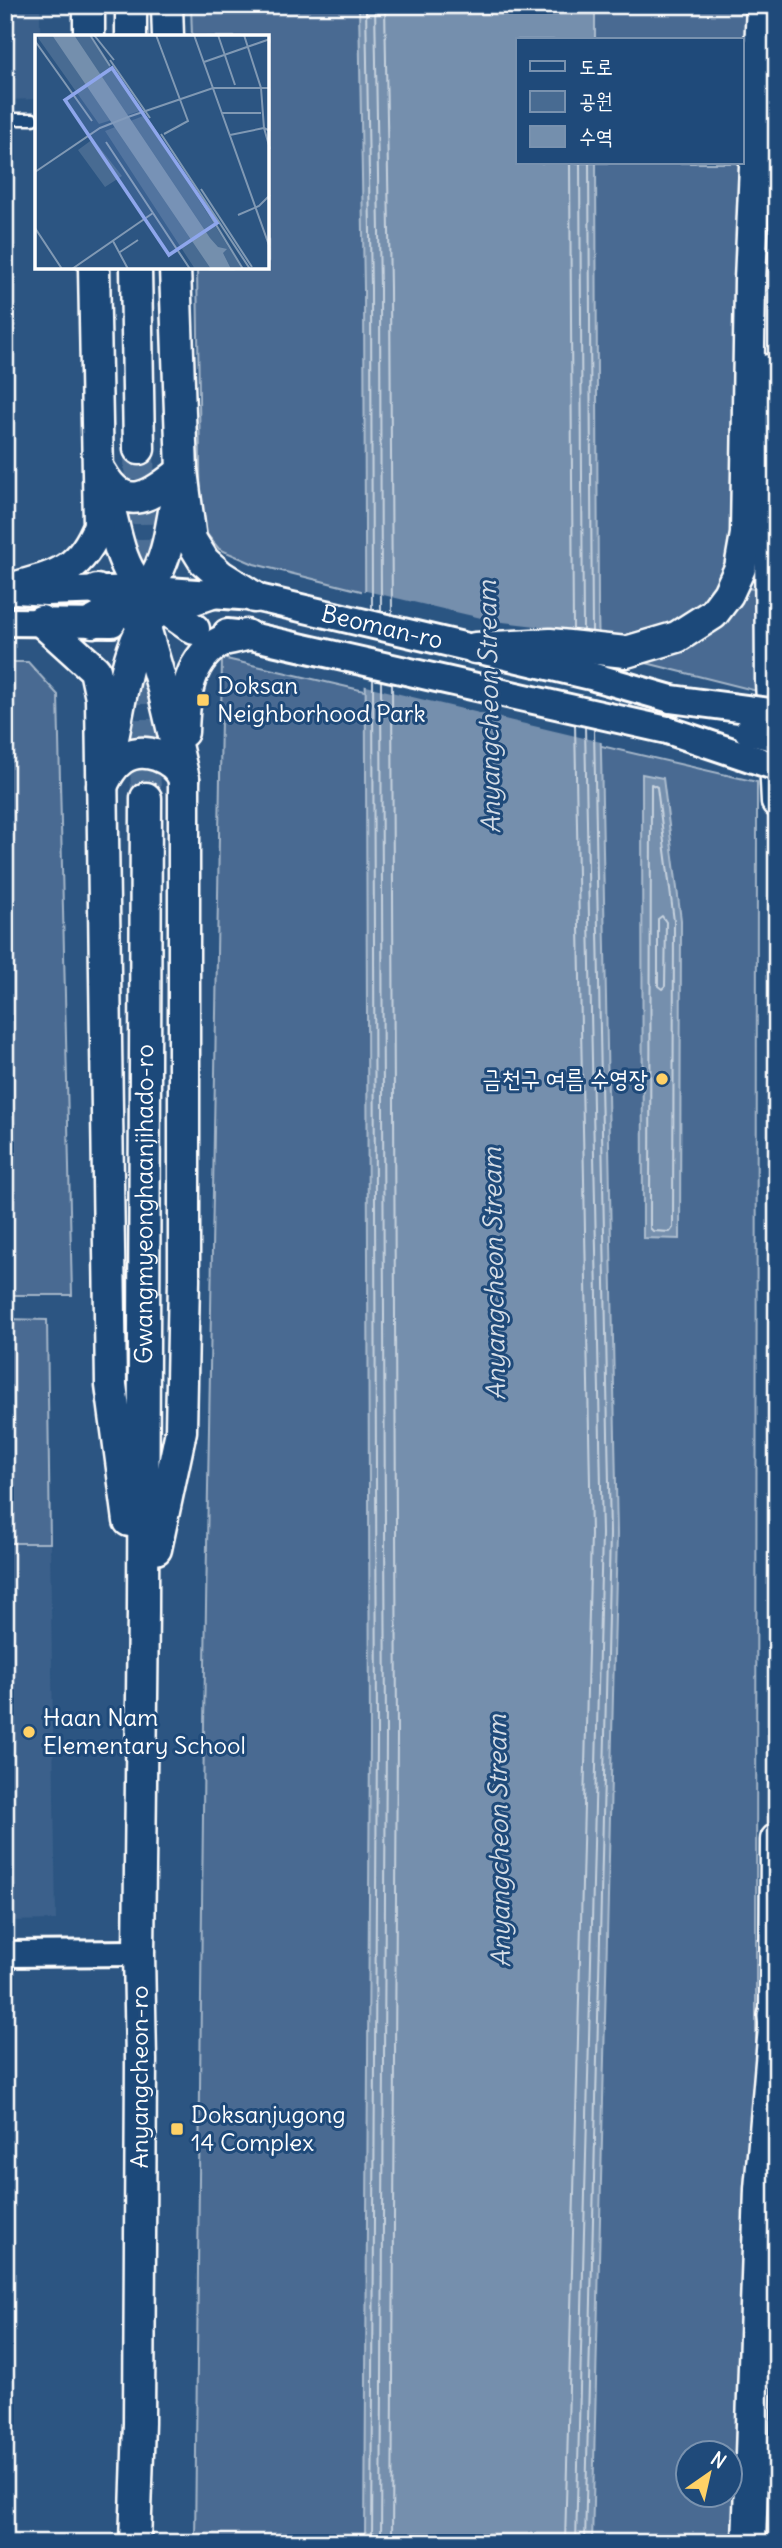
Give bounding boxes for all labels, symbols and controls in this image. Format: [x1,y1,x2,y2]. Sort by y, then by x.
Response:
inset map [35,35,270,270]
legend [516,38,744,164]
text: 도로 [579,53,613,80]
text: 공원 [579,87,613,114]
text: 수역 [579,123,613,150]
water label: Anyangcheon Stream [470,579,507,834]
street label: Beoman-ro [319,597,446,655]
place label: Doksan Neighborhood Park [217,670,426,728]
marker: Doksan Neighborhood Park [195,692,211,708]
street label: Gwangmyeonghaanjihado-ro [128,1044,159,1364]
place label: 금천구 여름 수영장 [482,1063,648,1093]
marker: 금천구 여름 수영장 [654,1071,670,1087]
water label: Anyangcheon Stream [475,1146,512,1401]
place label: Haan Nam Elementary School [43,1702,246,1760]
water label: Anyangcheon Stream [480,1713,517,1968]
marker: Haan Nam Elementary School [21,1724,37,1740]
street label: Anyangcheon-ro [124,1985,154,2169]
place label: Doksanjugong 14 Complex [191,2099,346,2157]
marker: Doksanjugong 14 Complex [169,2121,185,2137]
north arrow [674,2440,744,2510]
text: N [706,2446,731,2474]

